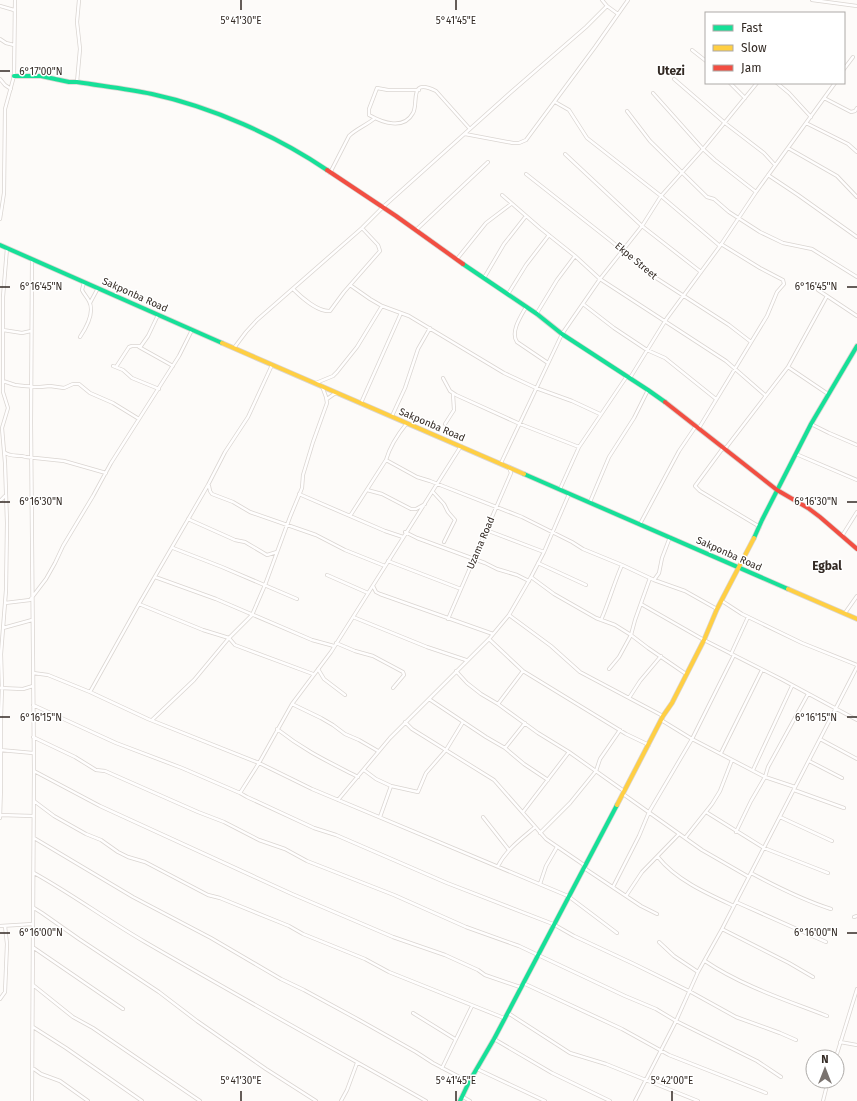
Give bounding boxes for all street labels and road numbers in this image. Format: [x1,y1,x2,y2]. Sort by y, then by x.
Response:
street label: Ekpe Street [612,240,660,282]
street label: Sakponba Road [100,275,170,315]
street label: Sakponba Road [397,406,467,444]
street label: Uzama Road [465,515,497,571]
street label: Sakponba Road [694,534,764,574]

